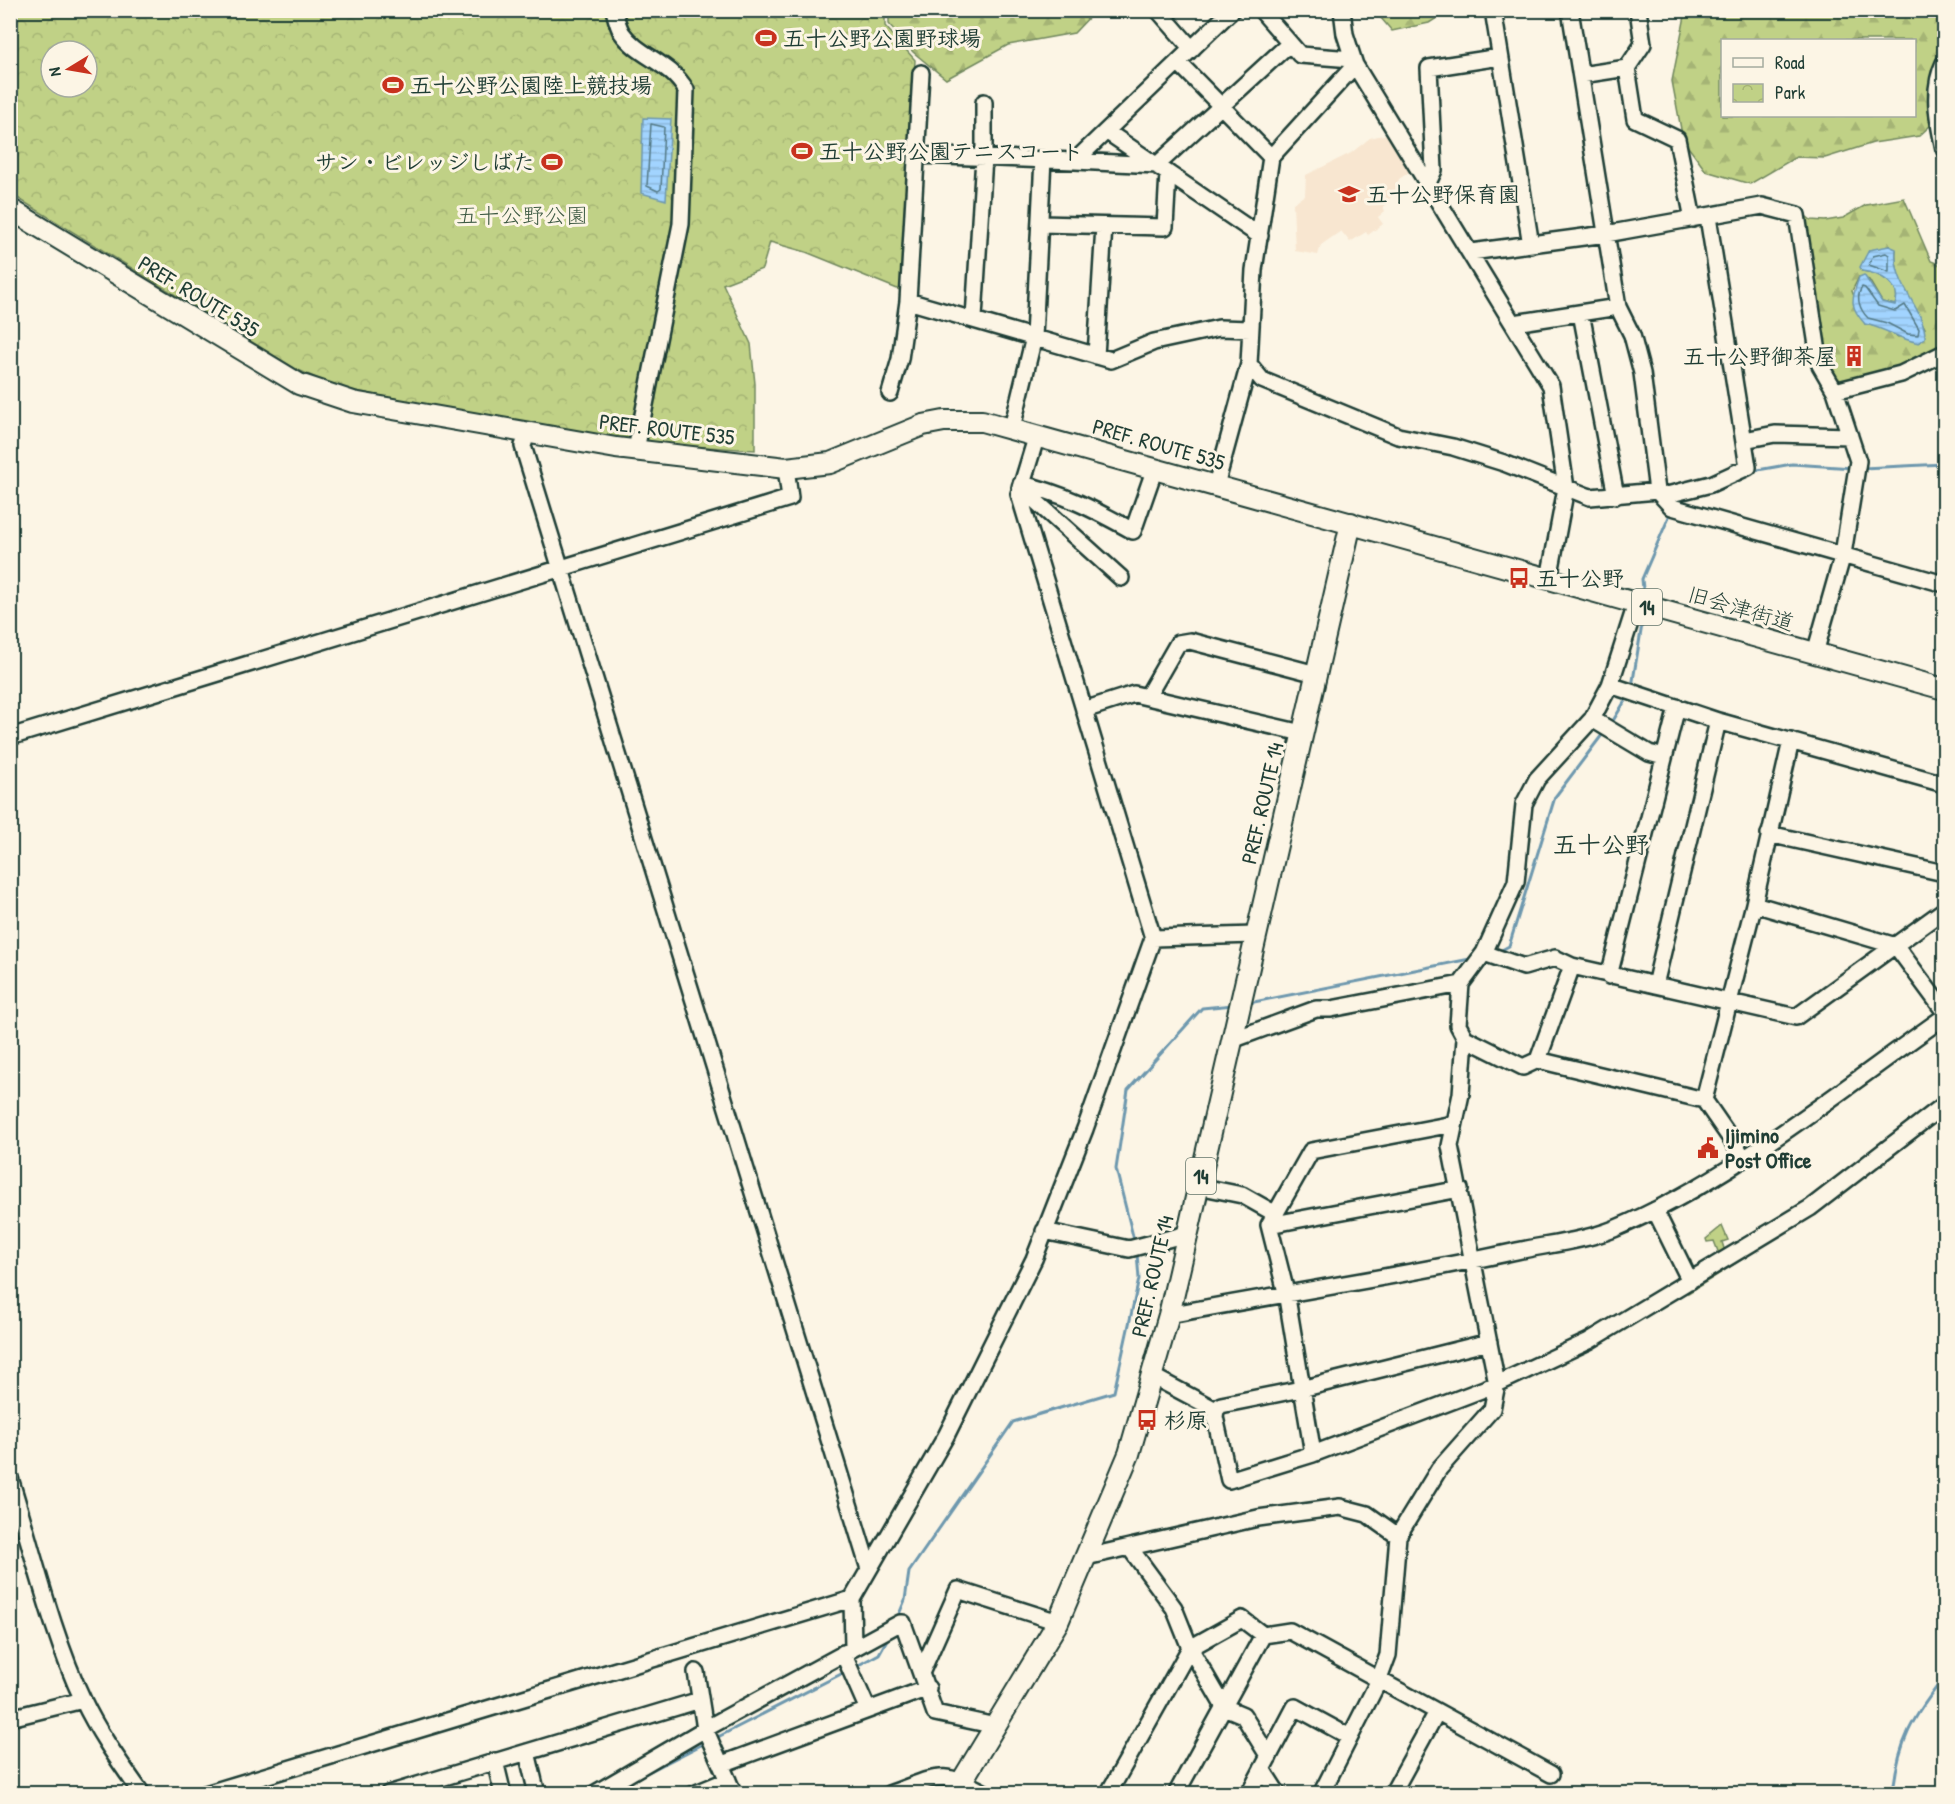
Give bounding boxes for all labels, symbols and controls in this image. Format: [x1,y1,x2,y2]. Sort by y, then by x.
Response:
place label: 五十公野公園野球場 [783,23,981,53]
sports icon: 五十公野公園野球場 [754,26,778,50]
north arrow [39,39,99,99]
legend [1721,39,1916,117]
text: Road [1775,50,1805,75]
text: N [43,65,66,78]
place label: 五十公野公園陸上競技場 [410,70,652,100]
sports icon: 五十公野公園陸上競技場 [381,73,405,97]
text: Park [1775,80,1806,105]
place label: 五十公野公園テニスコート [819,136,1083,166]
sports icon: 五十公野公園テニスコート [790,139,814,163]
place label: サン・ビレッジしばた [315,147,535,177]
sports icon: サン・ビレッジしばた [540,150,564,174]
place label: 五十公野保育園 [1366,179,1520,209]
school or university icon: 五十公野保育園 [1337,182,1361,206]
park label: 五十公野公園 [456,200,588,230]
street label: PREF. ROUTE 535 [133,248,265,344]
place label: 五十公野御茶屋 [1683,341,1837,371]
building icon: 五十公野御茶屋 [1842,344,1866,368]
street label: PREF. ROUTE 535 [598,406,736,452]
street label: PREF. ROUTE 535 [1089,411,1229,477]
place label: 五十公野 [1536,563,1624,593]
bus stop icon: 五十公野 [1507,566,1531,590]
street label: 旧会津街道 [1684,578,1798,638]
road number: 14 [1632,589,1662,625]
street label: PREF. ROUTE 14 [1233,739,1291,867]
district label: 五十公野 [1553,828,1649,860]
place label: Ijimino Post Office [1725,1120,1812,1175]
public building icon: Ijimino Post Office [1696,1136,1720,1160]
road number: 14 [1186,1158,1216,1194]
street label: PREF. ROUTE 14 [1123,1212,1181,1340]
place label: 杉原 [1164,1405,1208,1435]
bus stop icon: 杉原 [1135,1408,1159,1432]

